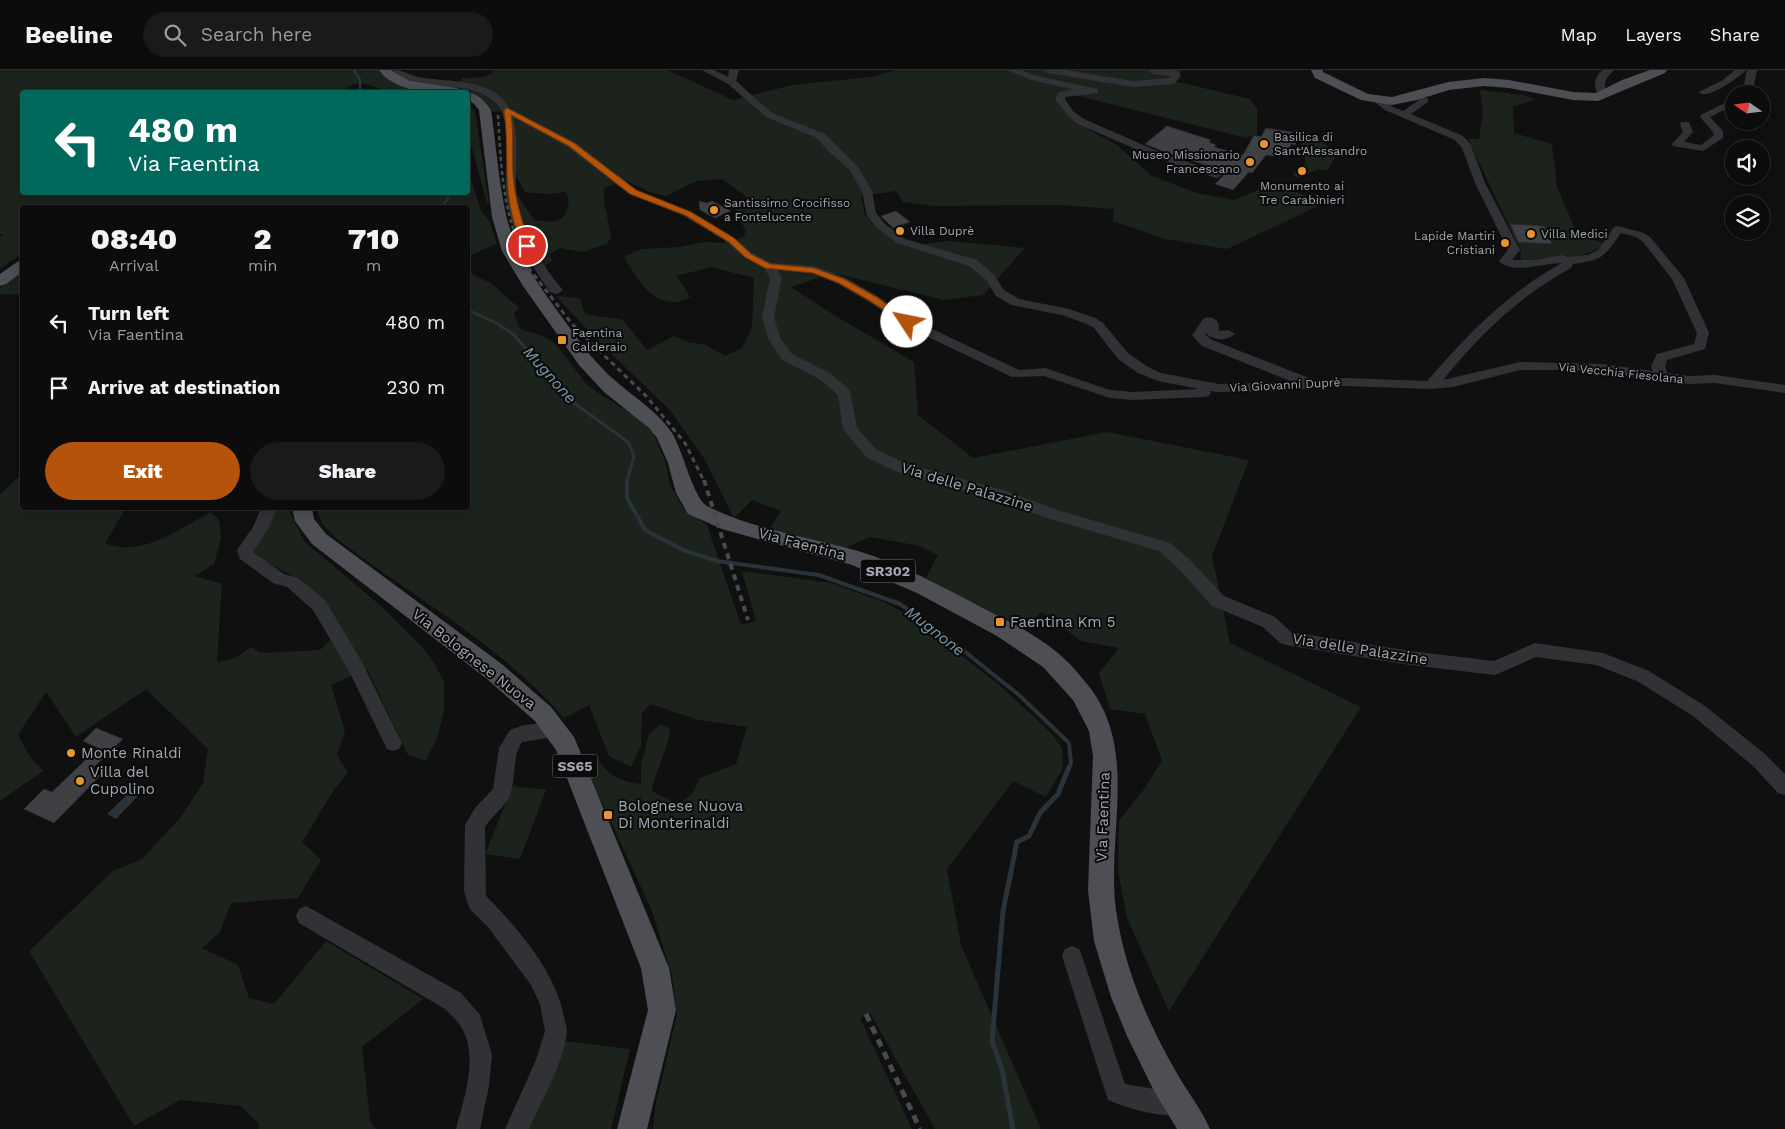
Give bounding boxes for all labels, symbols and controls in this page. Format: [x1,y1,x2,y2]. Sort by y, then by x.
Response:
search box [143,12,493,57]
text: Beeline [25,21,113,49]
icon: search [161,21,189,49]
text: Search here [201,23,312,46]
text: Map [1560,24,1597,45]
text: Layers [1625,24,1682,45]
text: Share [1710,24,1760,45]
north arrow [1725,85,1770,130]
map controls [1725,85,1770,240]
text: 480 m [128,109,238,151]
icon: left [45,110,110,175]
place label: Basilica di Sant'Alessandro [1274,130,1367,158]
marker: Basilica di Sant'Alessandro [1258,138,1270,150]
button: sound [1725,140,1770,185]
place label: Museo Missionario Francescano [1132,148,1240,176]
text: Via Faentina [128,151,260,176]
marker: Museo Missionario Francescano [1244,156,1256,168]
marker: Monumento ai Tre Carabinieri [1296,165,1308,177]
place label: Monumento ai Tre Carabinieri [1259,179,1345,207]
button: layers [1725,195,1770,240]
place label: Santissimo Crocifisso a Fontelucente [724,196,850,224]
marker: Santissimo Crocifisso a Fontelucente [708,204,720,216]
text: 08:40 [91,221,177,256]
text: 2 [254,221,272,256]
text: 710 [348,221,399,256]
place label: Villa Duprè [910,224,974,238]
pin [506,225,548,267]
marker: Villa Duprè [894,225,906,237]
place label: Villa Medici [1541,227,1608,241]
marker: Villa Medici [1525,228,1537,240]
place label: Lapide Martiri Cristiani [1414,229,1495,257]
icon: arrive [513,232,541,260]
marker: Lapide Martiri Cristiani [1499,237,1511,249]
text: Arrival [109,256,159,275]
text: min [248,256,277,275]
text: m [366,256,381,275]
position arrow [880,295,932,347]
text: Turn left [88,302,169,325]
icon: left [45,309,73,337]
text: 480 m [385,311,445,334]
text: Via Faentina [88,325,184,344]
place label: Faentina Calderaio [572,326,627,354]
marker: Faentina Calderaio [556,334,568,346]
water label: Mugnone [519,342,581,408]
street label: Via Vecchia Fiesolana [1558,359,1684,387]
icon: arrive [45,374,73,402]
street label: Via Giovanni Duprè [1229,375,1341,395]
text: Arrive at destination [88,376,280,399]
text: 230 m [386,376,445,399]
button: Exit [45,442,240,500]
button: Share [250,442,445,500]
street label: Via delle Palazzine [899,458,1035,516]
street label: Via Faentina [756,524,848,564]
road number: SR302 [860,560,916,582]
water label: Mugnone [901,602,969,660]
street label: Via Bolognese Nuova [408,605,540,713]
place label: Faentina Km 5 [1010,613,1116,631]
marker: Faentina Km 5 [994,616,1006,628]
street label: Via delle Palazzine [1291,629,1429,669]
place label: Monte Rinaldi [81,744,182,762]
marker: Monte Rinaldi [65,747,77,759]
road number: SS65 [552,754,598,778]
place label: Villa del Cupolino [90,763,155,798]
street label: Via Faentina [1092,771,1114,862]
marker: Villa del Cupolino [74,775,86,787]
place label: Bolognese Nuova Di Monterinaldi [618,797,744,832]
marker: Bolognese Nuova Di Monterinaldi [602,809,614,821]

